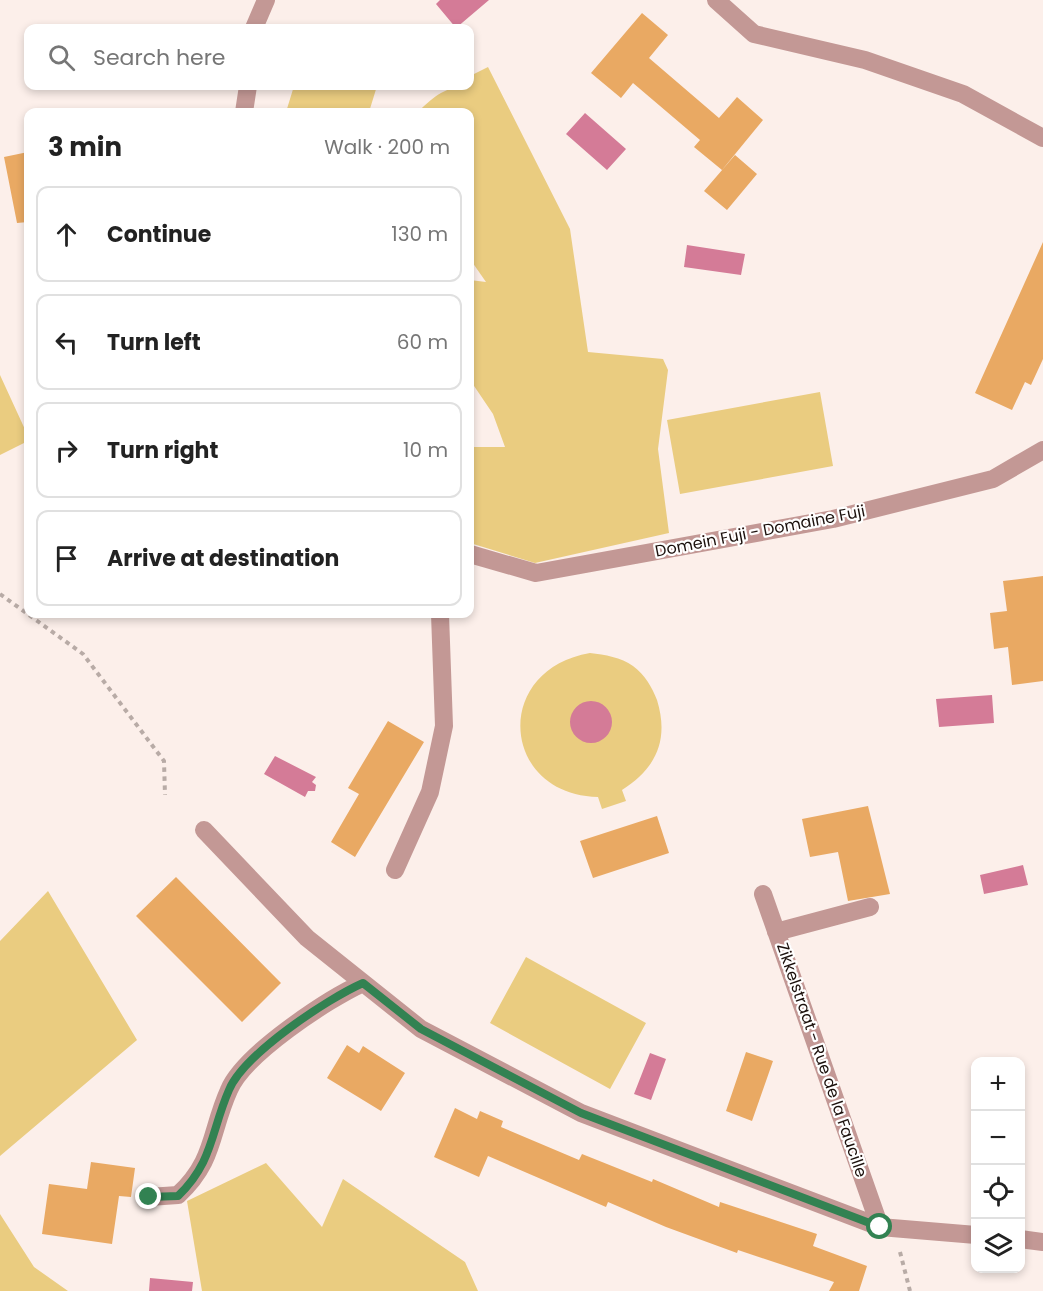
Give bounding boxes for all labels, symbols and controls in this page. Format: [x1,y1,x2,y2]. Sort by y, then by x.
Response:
search box [24,24,474,90]
icon: search [45,41,78,74]
text: Search here [93,42,226,73]
text: 3 min [48,129,122,165]
text: Walk · 200 m [324,133,450,161]
icon: ahead [50,218,83,251]
text: Continue [107,219,211,250]
text: 130 m [391,220,448,248]
icon: left [50,326,83,359]
text: Turn left [107,327,201,358]
text: 60 m [397,328,448,356]
icon: right [50,434,83,467]
text: Turn right [107,435,218,466]
text: 10 m [403,436,448,464]
street label: Domein Fuji - Domaine Fuji [653,499,867,563]
icon: arrive [50,542,83,575]
text: Arrive at destination [107,543,339,574]
street label: Zikkelstraat - Rue de la Faucille [771,940,873,1180]
map controls [971,1057,1025,1273]
button: + [971,1057,1025,1111]
button: − [971,1111,1025,1165]
button: locate [971,1165,1025,1219]
route end [135,1183,161,1209]
route start [866,1213,892,1239]
button: layers [971,1219,1025,1273]

